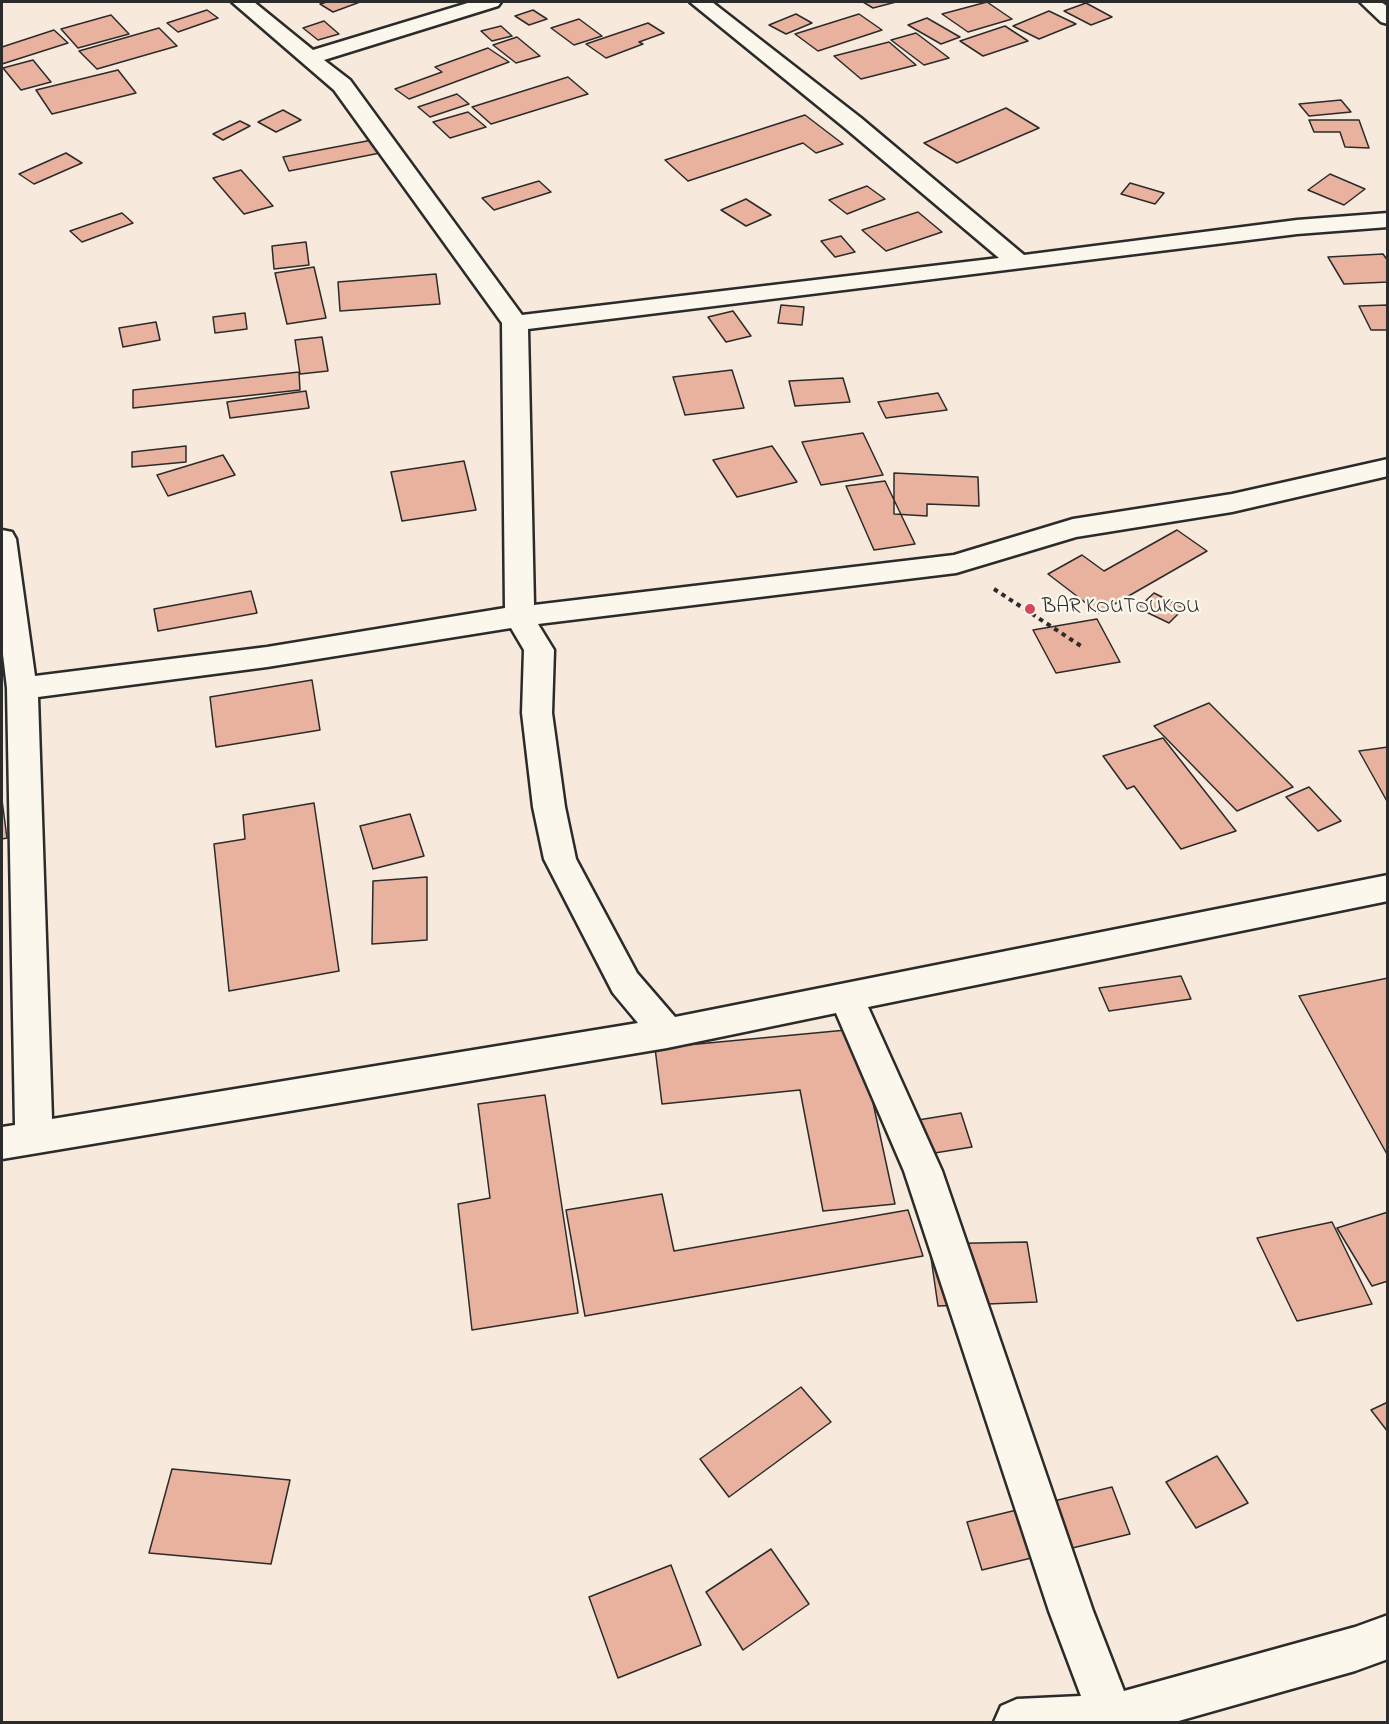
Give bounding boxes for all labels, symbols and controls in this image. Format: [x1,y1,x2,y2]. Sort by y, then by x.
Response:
place label: BAR KOUTOUKOU [1042,596,1200,622]
marker: BAR KOUTOUKOU [1023,602,1037,616]

